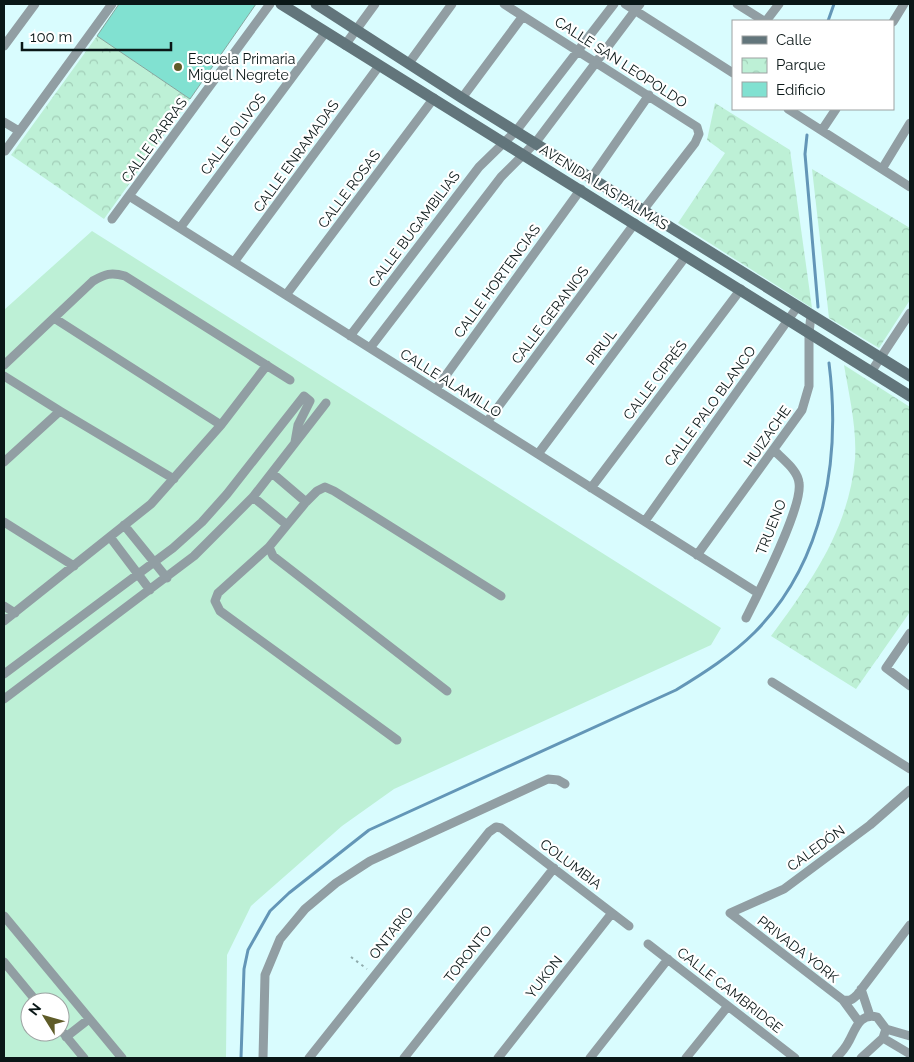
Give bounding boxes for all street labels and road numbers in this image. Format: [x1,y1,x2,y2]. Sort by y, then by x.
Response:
street label: CALLE SAN LEOPOLDO [552,13,690,111]
street label: CALLE OLIVOS [197,90,269,178]
street label: CALLE PARRAS [118,94,190,186]
street label: CALLE ENRAMADAS [250,97,342,215]
street label: AVENIDA LAS PALMAS [537,141,672,233]
street label: CALLE ROSAS [315,147,384,231]
street label: CALLE BUGAMBILIAS [365,167,463,290]
street label: CALLE HORTENCIAS [451,221,544,341]
street label: CALLE GERANIOS [508,263,592,367]
street label: PIRUL [583,326,619,368]
street label: CALLE CIPRÉS [619,336,690,423]
street label: CALLE PALO BLANCO [661,343,759,469]
street label: CALLE ALAMILLO [397,345,505,421]
street label: HUIZACHE [740,402,794,470]
street label: TRUENO [753,497,789,557]
street label: CALEDÓN [784,821,848,874]
street label: COLUMBIA [537,836,605,893]
street label: ONTARIO [366,904,416,962]
street label: PRIVADA YORK [754,912,842,986]
street label: TORONTO [441,922,495,986]
street label: CALLE CAMBRIDGE [674,944,786,1036]
street label: YUKON [522,953,566,1001]

